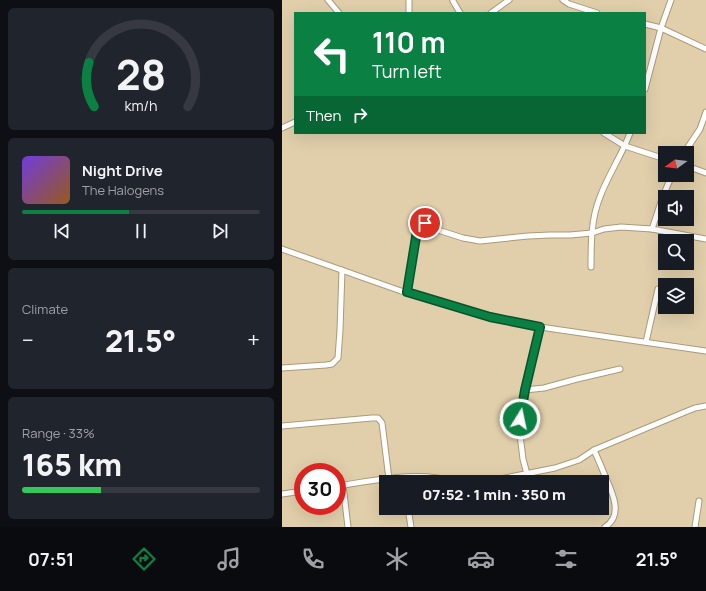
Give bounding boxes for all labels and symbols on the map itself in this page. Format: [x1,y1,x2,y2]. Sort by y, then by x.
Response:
north arrow [658,146,694,182]
pin [408,206,442,240]
position arrow [499,398,541,440]
speed limit sign: 30 [294,463,346,515]

